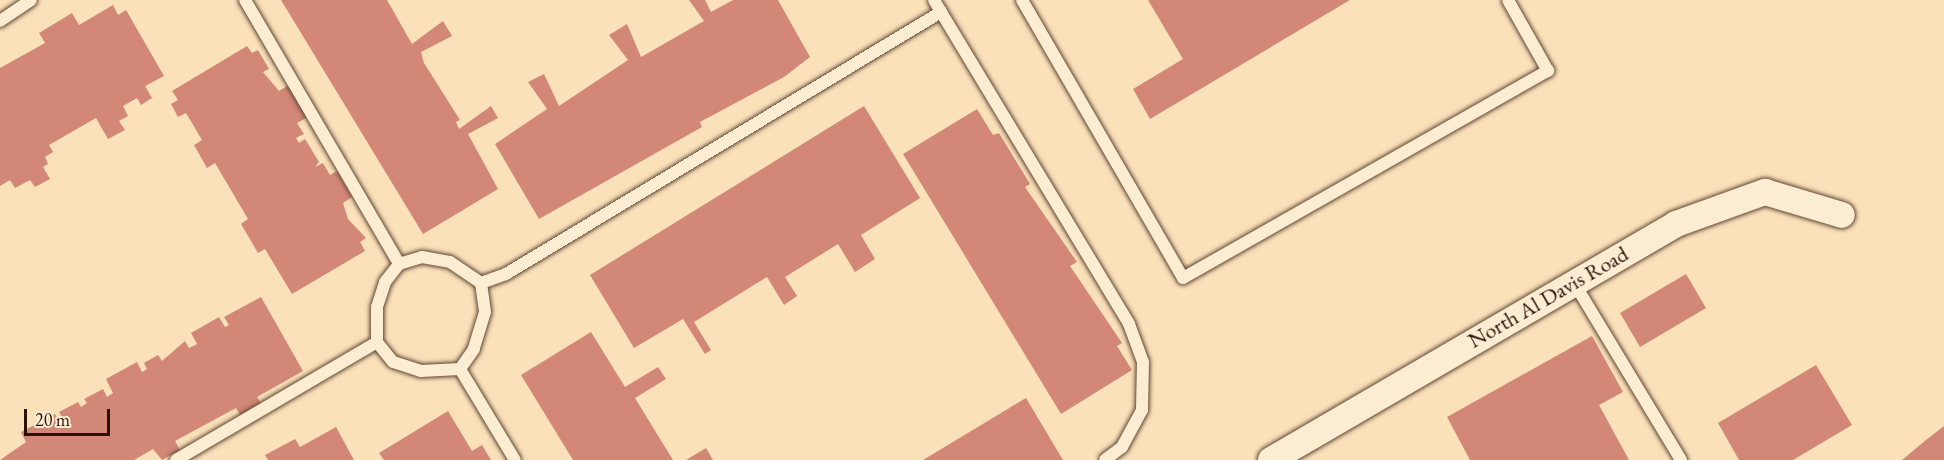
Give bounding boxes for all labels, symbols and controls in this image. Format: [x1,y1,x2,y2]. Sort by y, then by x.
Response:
street label: North Al Davis Road [1463,240,1633,354]
scale bar [27,397,112,435]
text: 20 m [35,408,70,431]

